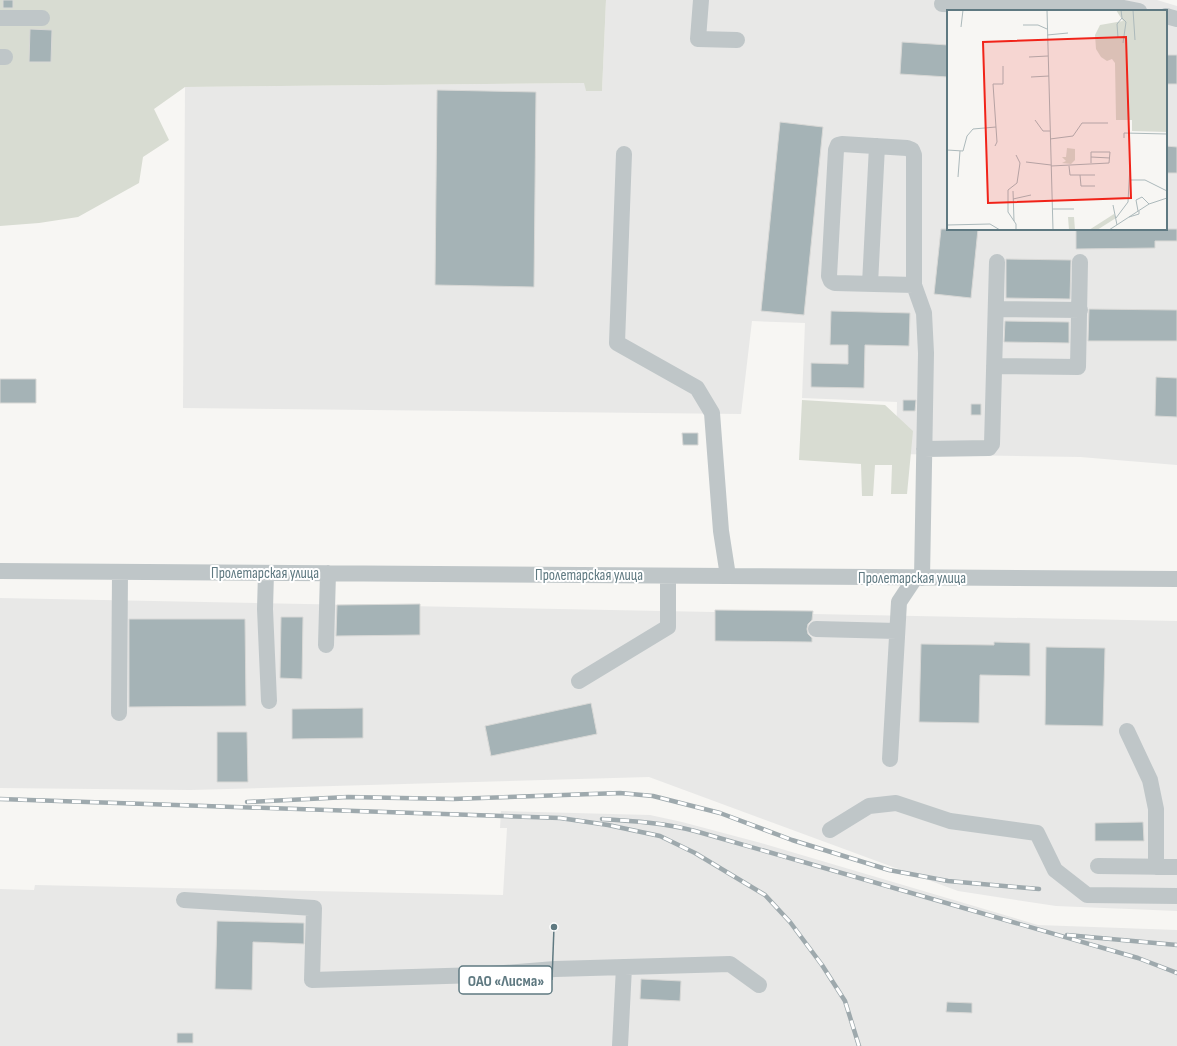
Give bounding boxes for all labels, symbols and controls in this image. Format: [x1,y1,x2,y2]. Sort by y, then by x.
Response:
inset map [947,10,1167,230]
street label: Пролетарская улица [211,564,319,583]
street label: Пролетарская улица [535,566,643,585]
street label: Пролетарская улица [858,569,966,588]
callout: ОАО «Лисма» [459,966,552,994]
text: ОАО «Лисма» [468,972,544,991]

